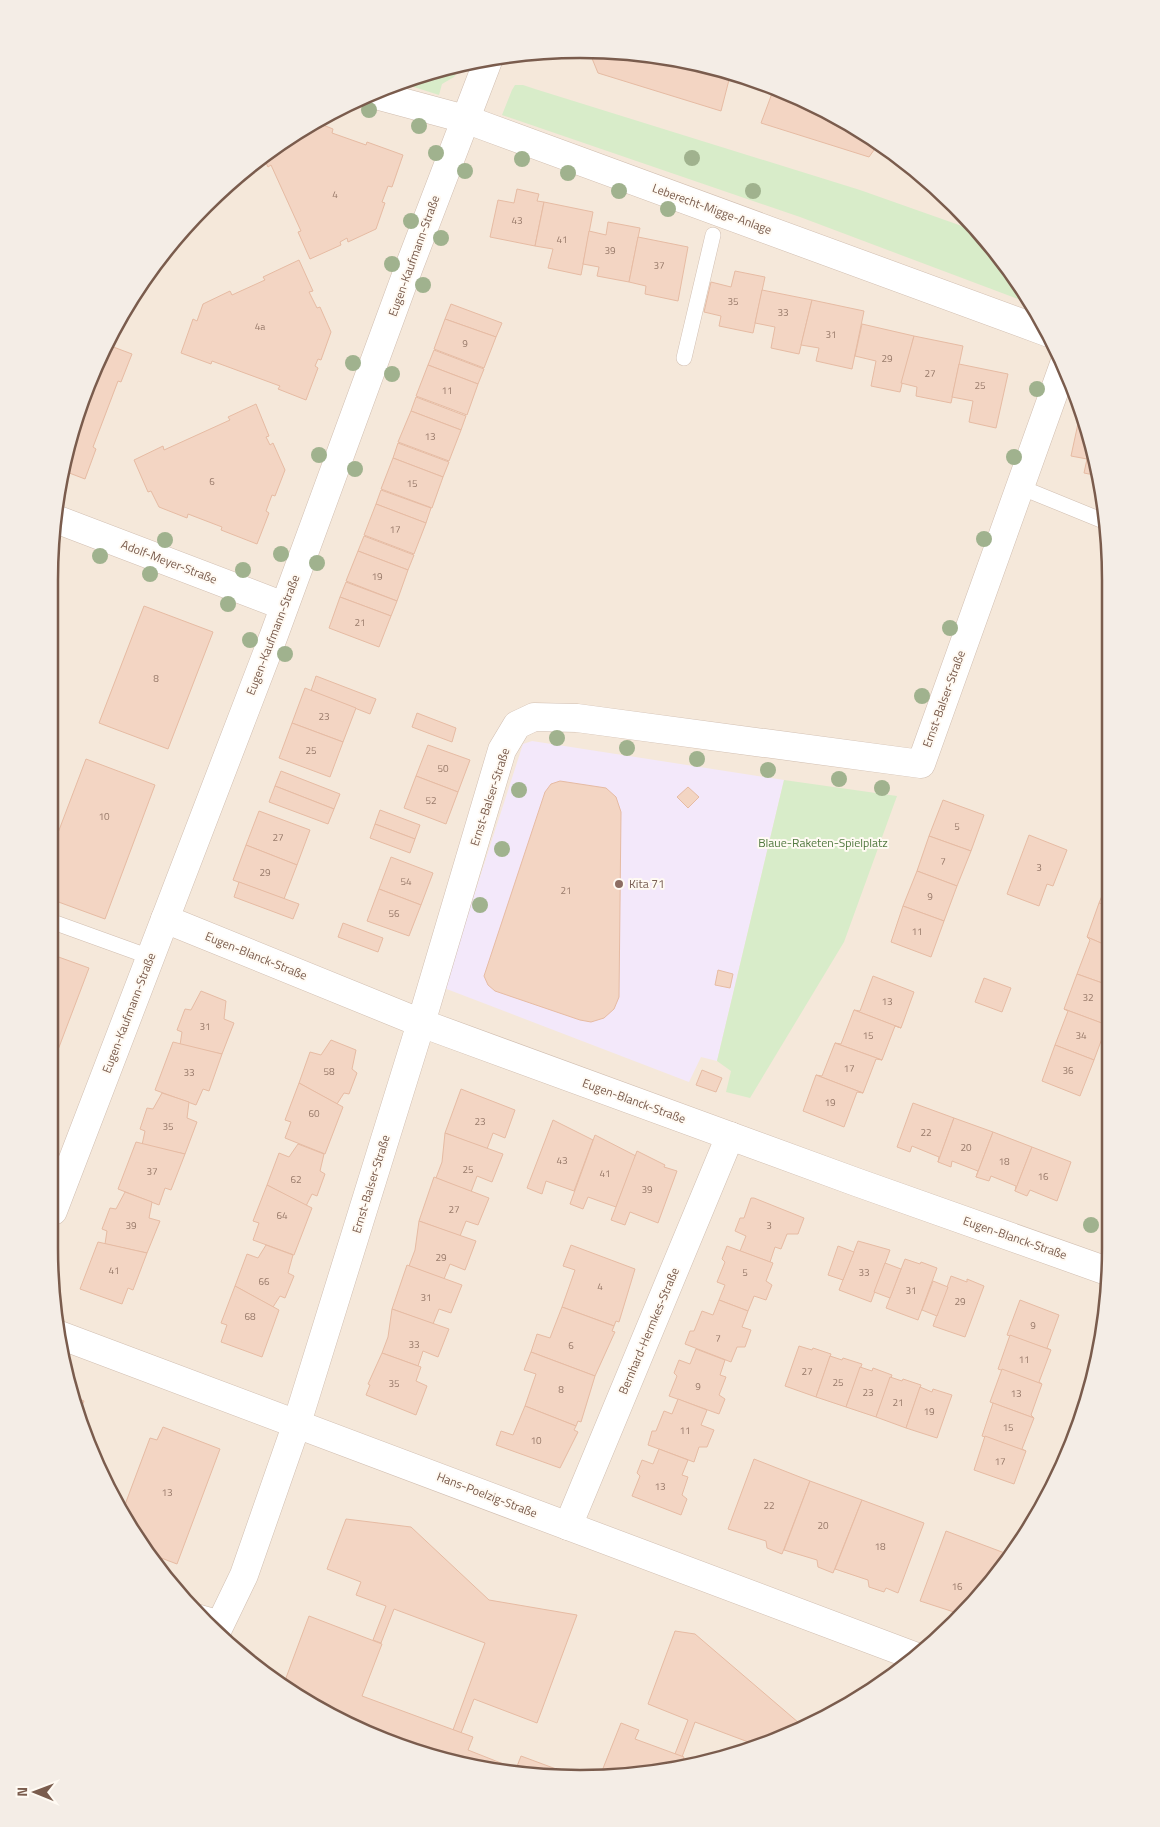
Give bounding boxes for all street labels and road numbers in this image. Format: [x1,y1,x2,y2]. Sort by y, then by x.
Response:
street label: Leberecht-Migge-Anlage [650,178,775,239]
street label: Eugen-Kaufmann-Straße [383,193,444,319]
street label: Adolf-Meyer-Straße [119,535,220,589]
street label: Eugen-Kaufmann-Straße [241,572,304,698]
street label: Ernst-Balser-Straße [917,648,970,750]
street label: Ernst-Balser-Straße [465,745,514,848]
street label: Eugen-Blanck-Straße [202,926,310,985]
street label: Eugen-Kaufmann-Straße [97,950,160,1076]
street label: Eugen-Blanck-Straße [580,1073,688,1128]
street label: Ernst-Balser-Straße [347,1132,395,1235]
street label: Eugen-Blanck-Straße [961,1211,1070,1264]
street label: Bernhard-Hermkes-Straße [613,1264,684,1397]
street label: Hans-Poelzig-Straße [434,1467,540,1522]

